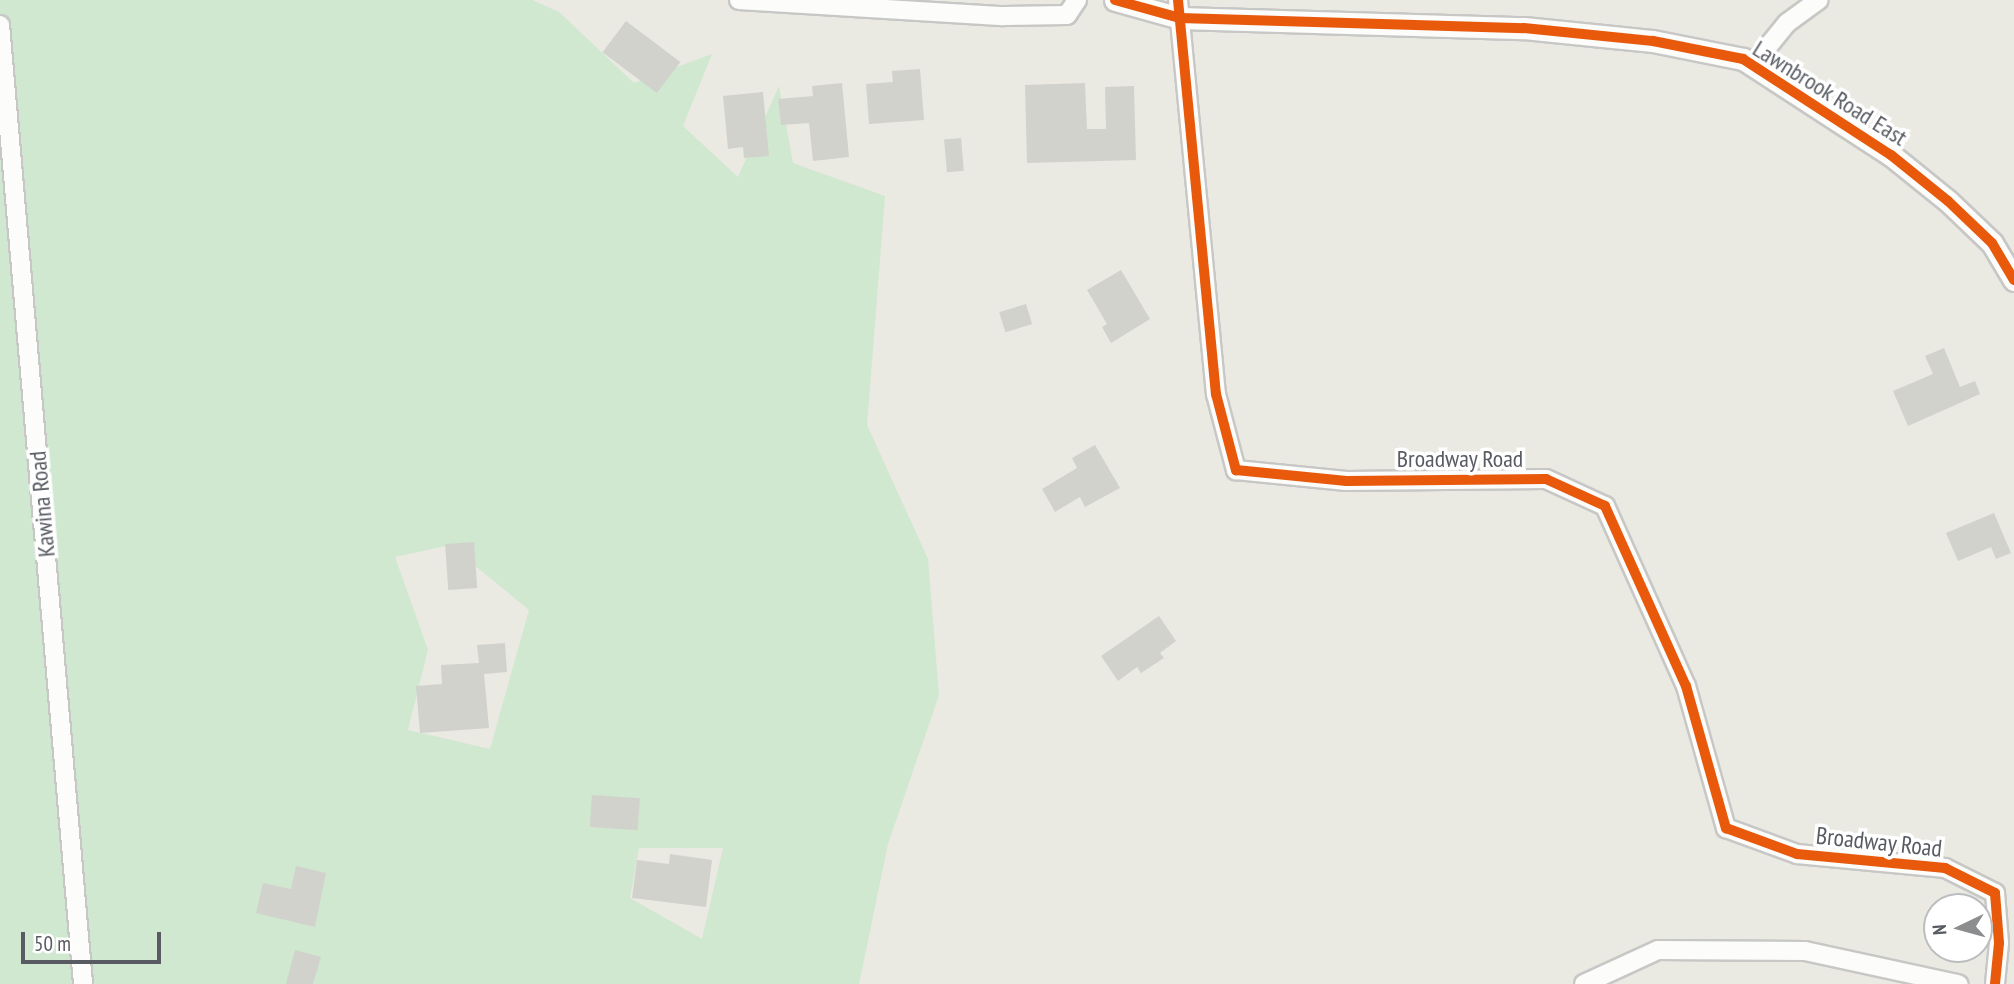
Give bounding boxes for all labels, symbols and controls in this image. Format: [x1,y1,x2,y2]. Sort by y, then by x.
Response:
street label: Lawnbrook Road East [1747,34,1913,152]
street label: Broadway Road [1396,445,1524,473]
street label: Kawina Road [23,450,61,558]
street label: Broadway Road [1814,821,1944,863]
north arrow [1923,893,1993,963]
scale bar [24,918,164,962]
text: N [1927,924,1951,936]
text: 50 m [34,930,71,957]

